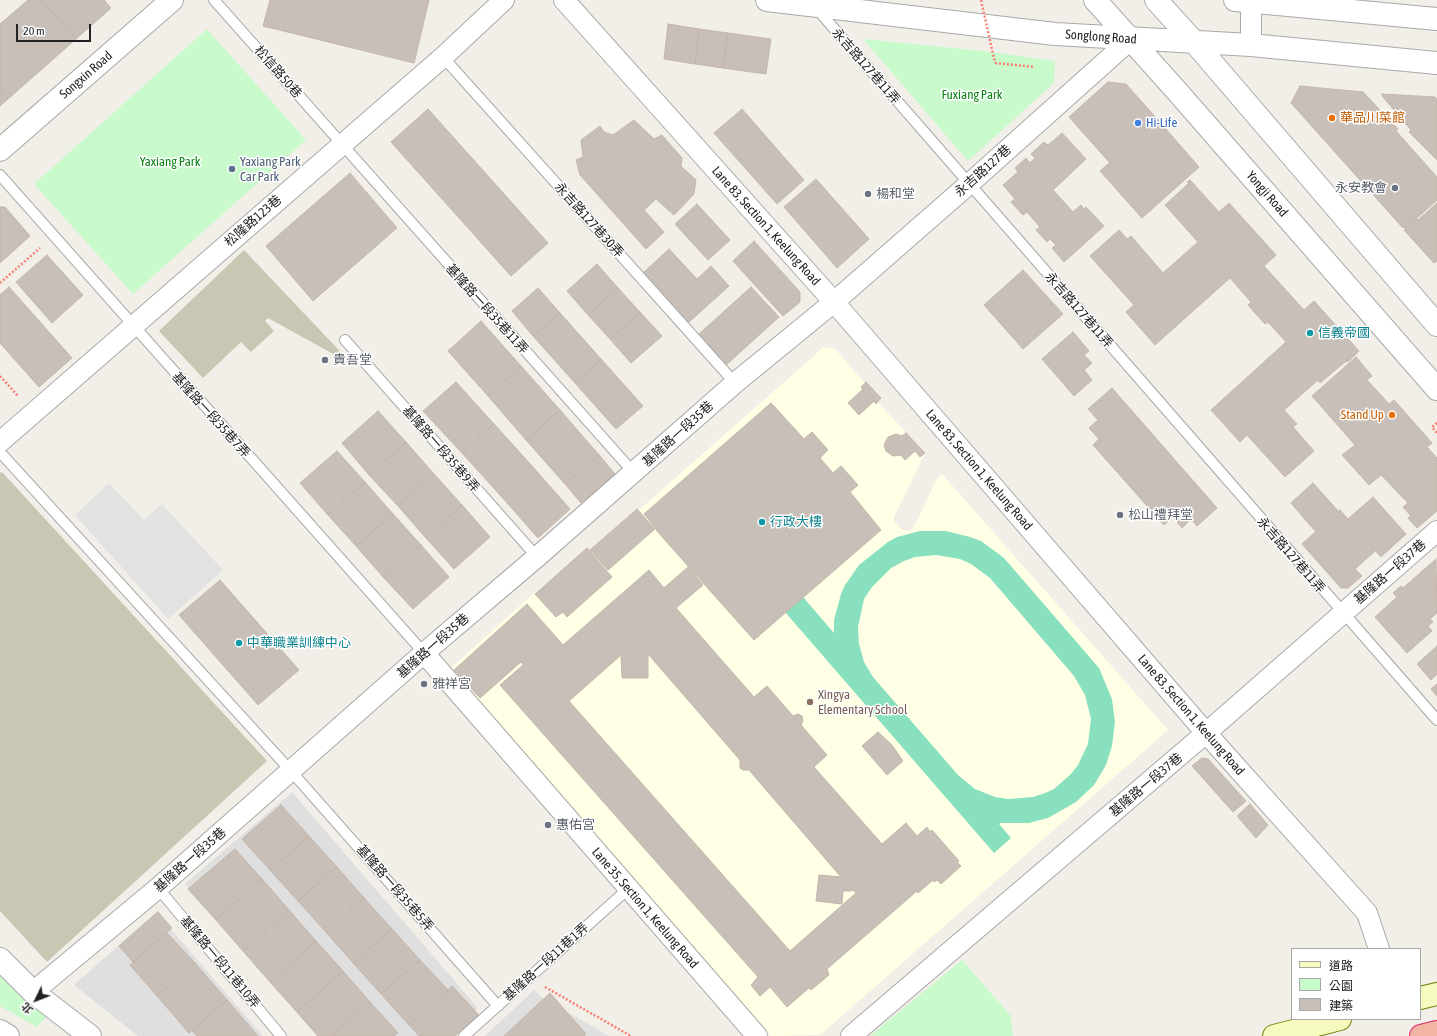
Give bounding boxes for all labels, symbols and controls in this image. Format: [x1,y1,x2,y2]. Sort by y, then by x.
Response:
scale bar [18,16,93,42]
text: 20 m [23,24,45,38]
street label: 永吉路127巷11弄 [829,25,903,107]
street label: Songlong Road [1065,27,1137,47]
street label: 松信路50巷 [251,43,305,101]
street label: Songxin Road [57,48,115,102]
park label: Fuxiang Park [941,87,1003,103]
place label: 華品川菜館 [1340,110,1405,126]
marker: 華品川菜館 [1327,113,1337,123]
place label: Hi-Life [1146,115,1177,131]
marker: Hi-Life [1133,118,1143,128]
street label: 永吉路127巷 [952,142,1014,200]
park label: Yaxiang Park [140,154,200,170]
place label: Yaxiang Park Car Park [240,154,301,185]
street label: Lane 83, Section 1, Keelung Road [708,163,824,289]
marker: Yaxiang Park Car Park [227,164,237,174]
street label: Yongji Road [1243,168,1291,220]
street label: 永吉路127巷30弄 [551,179,627,261]
place label: 永安教會 [1335,180,1387,196]
marker: 永安教會 [1390,183,1400,193]
place label: 楊和堂 [876,186,915,202]
marker: 楊和堂 [863,189,873,199]
street label: 松隆路123巷 [221,192,285,250]
street label: 基隆路一段35巷11弄 [443,261,531,357]
street label: 永吉路127巷11弄 [1042,269,1116,351]
place label: 信義帝國 [1318,325,1370,341]
marker: 信義帝國 [1305,328,1315,338]
place label: 貴吾堂 [333,352,372,368]
marker: 貴吾堂 [320,355,330,365]
street label: 基隆路一段35巷7弄 [169,369,253,461]
street label: 基隆路一段35巷 [639,398,717,470]
street label: 基隆路一段35巷9弄 [399,403,483,495]
street label: Lane 83, Section 1, Keelung Road [922,407,1036,533]
place label: Stand Up [1341,407,1384,423]
marker: Stand Up [1387,410,1397,420]
place label: 松山禮拜堂 [1128,507,1193,523]
marker: 松山禮拜堂 [1115,510,1125,520]
place label: 行政大樓 [770,514,822,530]
street label: 永吉路127巷11弄 [1254,514,1328,596]
marker: 行政大樓 [757,517,767,527]
street label: 基隆路一段37巷 [1351,537,1429,607]
street label: 基隆路一段35巷 [394,611,472,681]
place label: 中華職業訓練中心 [247,635,351,651]
marker: 中華職業訓練中心 [234,638,244,648]
street label: Lane 83, Section 1, Keelung Road [1134,652,1248,778]
place label: 雅祥宮 [432,676,471,692]
marker: 雅祥宮 [419,679,429,689]
place label: Xingya Elementary School [818,687,907,718]
marker: Xingya Elementary School [805,697,815,707]
street label: 基隆路一段37巷 [1106,750,1186,820]
place label: 惠佑宮 [556,817,595,833]
marker: 惠佑宮 [543,820,553,830]
street label: 基隆路一段35巷 [151,825,229,895]
street label: 基隆路一段35巷5弄 [353,842,437,934]
street label: Lane 35, Section 1, Keelung Road [588,845,702,971]
street label: 基隆路一段11巷10弄 [177,913,263,1011]
street label: 基隆路一段11巷1弄 [500,920,592,1004]
legend [1291,948,1421,1020]
text: 道路 [1329,959,1353,973]
text: 公園 [1329,979,1353,993]
north arrow [16,980,56,1020]
text: 建築 [1329,999,1353,1013]
text: 北 [19,1000,35,1016]

